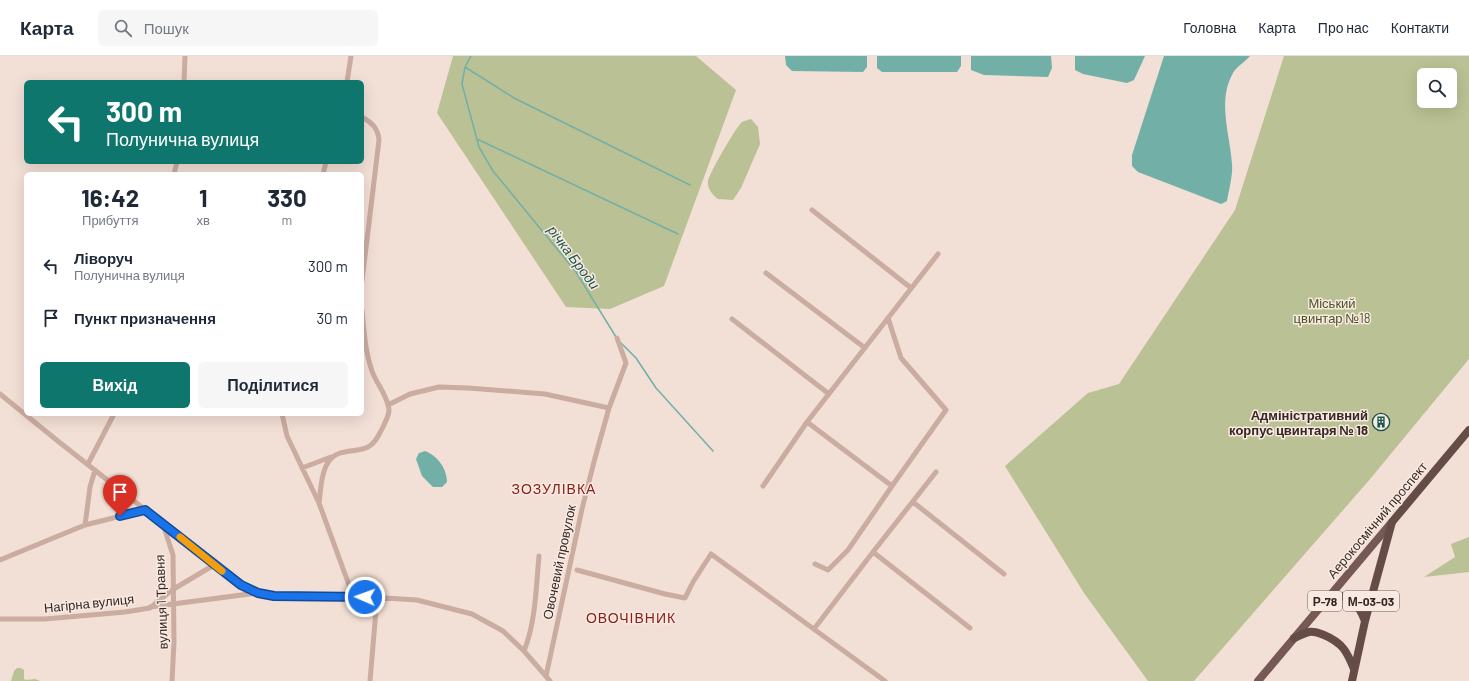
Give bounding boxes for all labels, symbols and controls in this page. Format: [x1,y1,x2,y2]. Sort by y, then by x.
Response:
search box [98,10,378,46]
text: Карта [20,16,74,39]
icon: search [112,17,134,39]
text: Пошук [144,19,189,37]
text: Головна [1183,19,1236,36]
text: Карта [1258,19,1296,36]
text: Про нас [1318,19,1369,36]
text: Контакти [1391,19,1449,36]
map controls [1417,68,1457,108]
button: search [1417,68,1457,108]
text: 300 m [106,94,182,128]
icon: left [40,96,92,148]
text: Полунична вулиця [106,128,259,150]
text: 16:42 [81,183,139,212]
text: 1 [199,183,207,212]
text: 330 [267,183,307,212]
text: Прибуття [82,212,138,228]
text: хв [197,212,210,228]
text: m [282,212,292,228]
water label: річка Броди [544,221,604,292]
text: Ліворуч [74,249,133,267]
icon: left [40,255,62,277]
text: 300 m [308,257,348,275]
text: Полунична вулиця [74,267,185,283]
park label: Міський цвинтар №18 [1294,295,1370,326]
icon: arrive [40,307,62,329]
text: Пункт призначення [74,309,216,327]
text: 30 m [316,309,348,327]
button: Вихід [40,362,190,408]
button: Поділитися [198,362,348,408]
place label: Адміністративний корпус цвинтаря № 18 [1229,407,1368,438]
building icon: Адміністративний корпус цвинтаря № 18 [1371,412,1391,432]
street label: Аерокосмічний проспект [1324,459,1430,581]
pin [103,475,137,516]
district label: ЗОЗУЛІВКА [512,480,596,497]
icon: arrive [109,481,131,503]
street label: Овочевий провулок [539,503,579,621]
street label: вулиця 1 Травня [151,554,171,650]
position arrow [344,576,386,618]
street label: Нагірна вулиця [43,590,135,616]
road number: Р-78 [1308,591,1342,611]
road number: М-03-03 [1343,591,1399,611]
district label: ОВОЧІВНИК [586,609,676,626]

